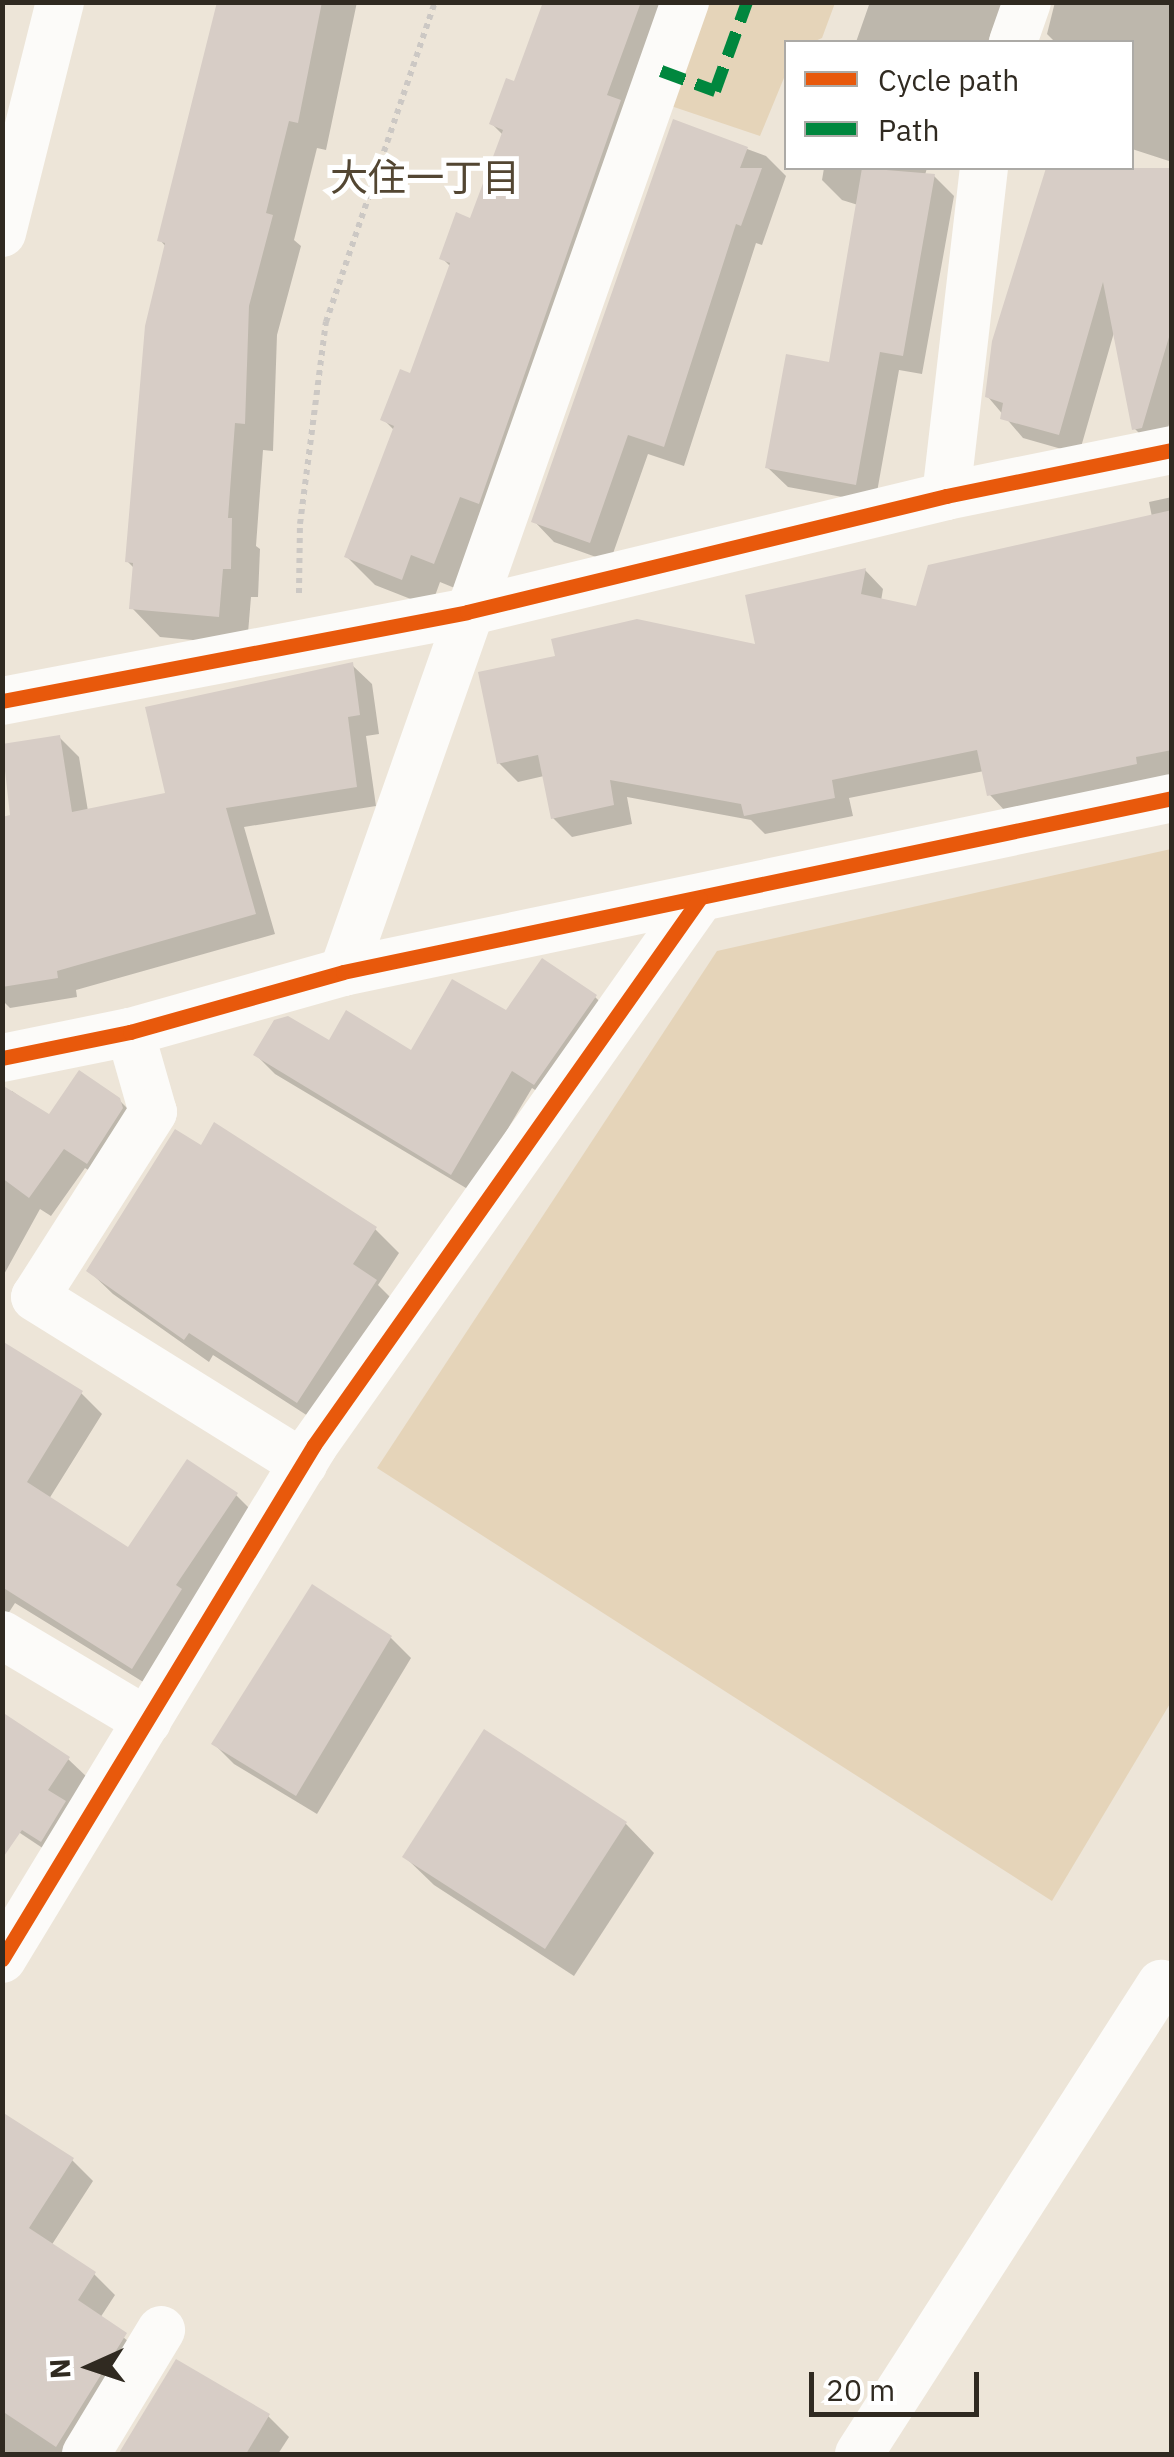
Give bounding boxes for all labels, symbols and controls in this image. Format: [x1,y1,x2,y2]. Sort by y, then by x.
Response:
legend [784,40,1134,170]
text: Cycle path [878,60,1019,99]
text: Path [878,110,939,149]
district label: 大住一丁目 [330,154,520,200]
north arrow [40,2317,140,2417]
scale bar [814,2352,984,2414]
text: N [41,2358,79,2380]
text: 20 m [826,2370,895,2409]

